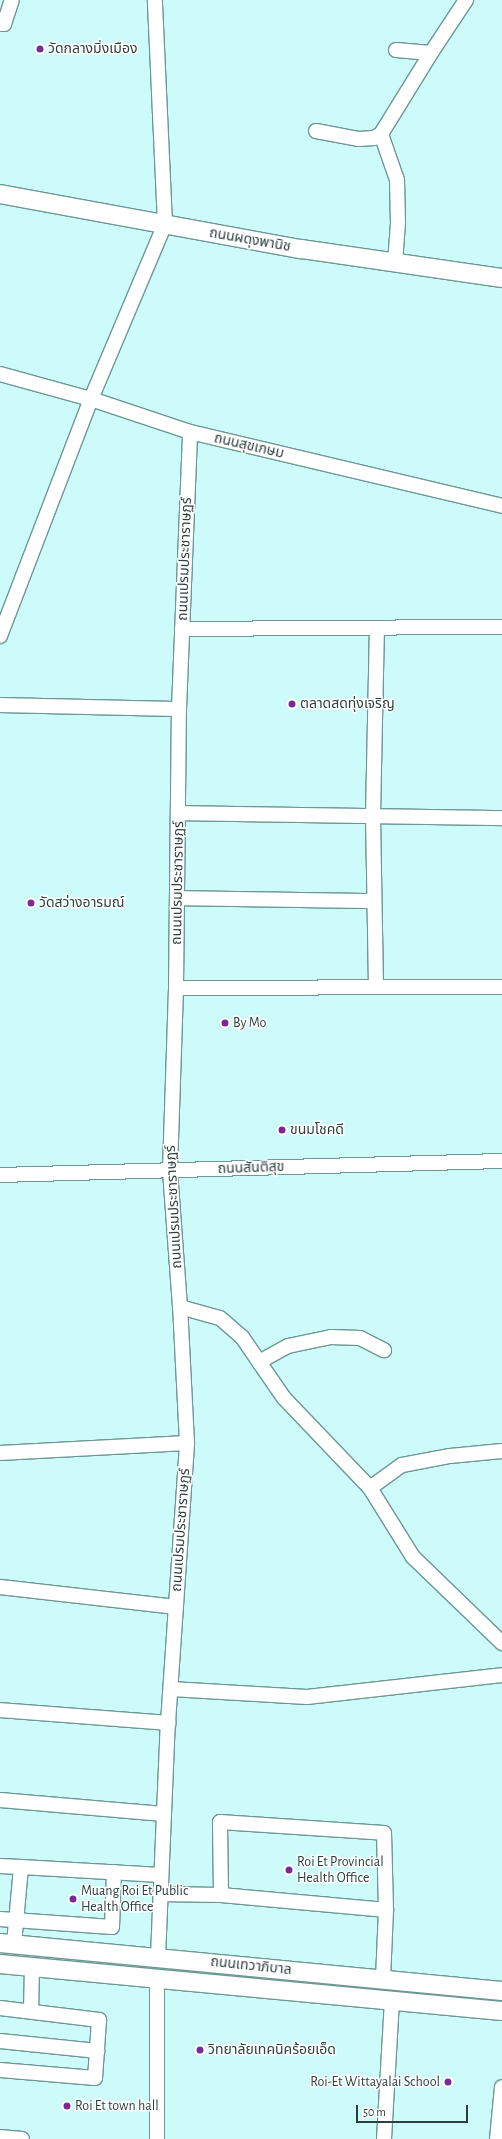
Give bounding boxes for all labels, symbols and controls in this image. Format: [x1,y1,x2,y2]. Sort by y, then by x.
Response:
place label: วัดกลางมิ่งเมือง [48,41,138,57]
marker: วัดกลางมิ่งเมือง [35,44,45,54]
street label: ถนนผดุงพานิช [208,225,292,255]
street label: ถนนสุขเกษม [212,430,286,462]
street label: ถนนเปรมประชาราษฏร์ [174,497,196,621]
place label: ตลาดสดทุ่งเจริญ [300,696,395,712]
marker: ตลาดสดทุ่งเจริญ [287,699,297,709]
street label: ถนนเปรมประชาราษฏร์ [169,821,187,945]
place label: วัดสว่างอารมณ์ [39,895,124,911]
marker: วัดสว่างอารมณ์ [26,898,36,908]
place label: By Mo [233,1015,266,1031]
marker: By Mo [220,1018,230,1028]
place label: ขนมโชคดี [290,1122,344,1138]
marker: ขนมโชคดี [277,1125,287,1135]
street label: ถนนเปรมประชาราษฏร์ [162,1145,186,1269]
street label: ถนนสันติสุข [217,1158,285,1178]
street label: ถนนเปรมประชาราษฏร์ [168,1468,194,1592]
place label: Roi Et Provincial Health Office [297,1854,384,1886]
marker: Roi Et Provincial Health Office [284,1865,294,1875]
place label: Muang Roi Et Public Health Office [81,1883,188,1916]
marker: Muang Roi Et Public Health Office [68,1894,78,1904]
street label: ถนนเทวาภิบาล [210,1953,292,1979]
place label: วิทยาลัยเทคนิคร้อยเอ็ด [208,2042,336,2058]
marker: วิทยาลัยเทคนิคร้อยเอ็ด [195,2045,205,2055]
place label: Roi-Et Wittayalai School [310,2074,440,2090]
marker: Roi-Et Wittayalai School [443,2077,453,2087]
scale bar [358,2097,470,2123]
place label: Roi Et town hall [75,2098,159,2114]
marker: Roi Et town hall [62,2101,72,2111]
text: 50 m [363,2106,386,2118]

